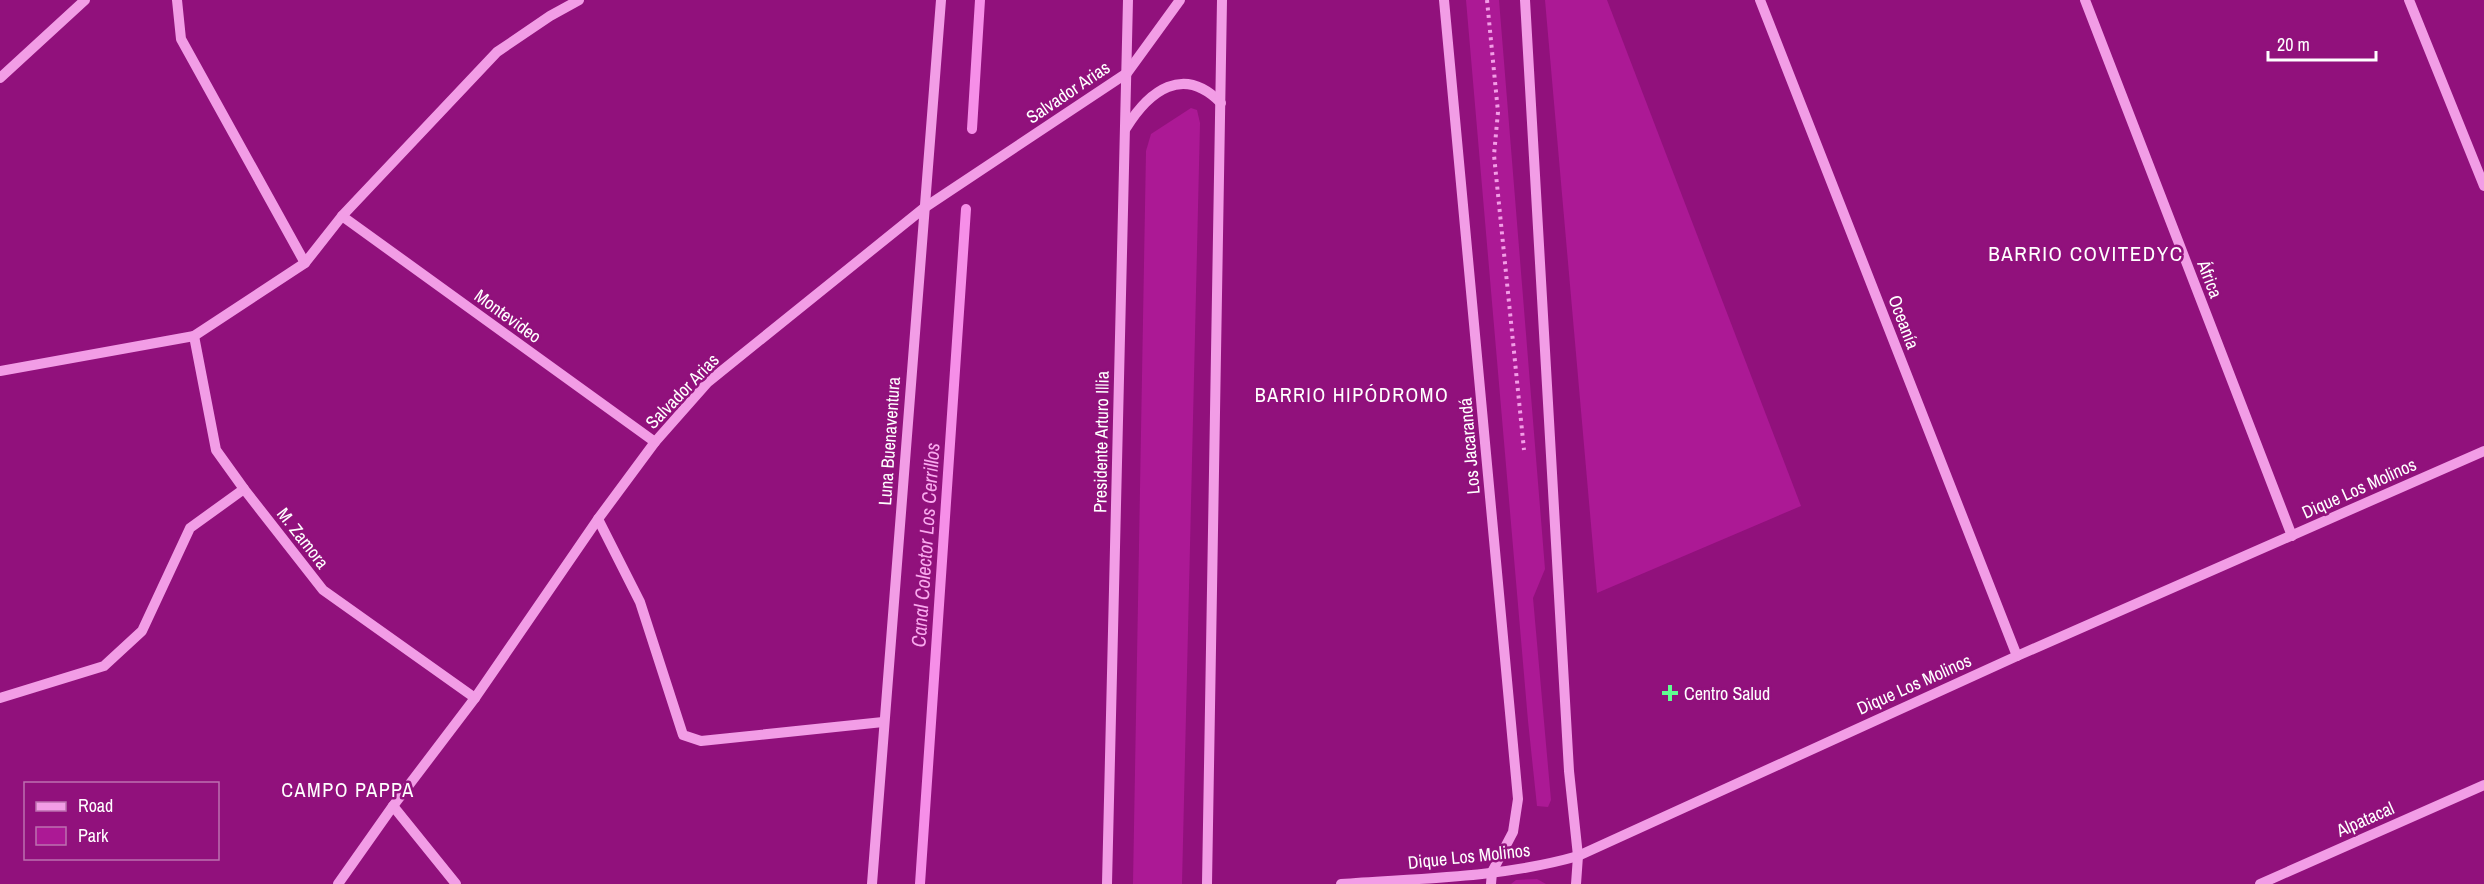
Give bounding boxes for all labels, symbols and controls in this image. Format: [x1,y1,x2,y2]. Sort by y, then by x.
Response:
scale bar [2268,24,2376,62]
text: 20 m [2277,32,2310,57]
street label: Salvador Arias [1021,55,1115,129]
district label: BARRIO COVITEDYC [1988,239,2184,268]
street label: África [2191,256,2229,301]
street label: Montevideo [469,283,547,349]
street label: Oceanía [1882,291,1926,353]
street label: Salvador Arias [640,348,724,434]
street label: Presidente Arturo Illia [1087,371,1115,513]
street label: Luna Buenaventura [872,376,906,506]
district label: BARRIO HIPÓDROMO [1255,381,1449,408]
street label: Los Jacarandá [1452,397,1486,495]
water label: Canal Colector Los Cerrillos [904,442,946,648]
street label: Dique Los Molinos [2298,452,2420,524]
street label: M. Zamora [271,502,335,574]
street label: Dique Los Molinos [1853,648,1975,720]
place label: Centro Salud [1684,681,1770,706]
marker: Centro Salud [1661,684,1679,702]
district label: CAMPO PAPPA [281,776,415,803]
legend [24,782,219,860]
text: Road [78,793,113,818]
street label: Alpatacal [2331,795,2398,843]
text: Park [78,823,109,848]
street label: Dique Los Molinos [1406,837,1532,875]

